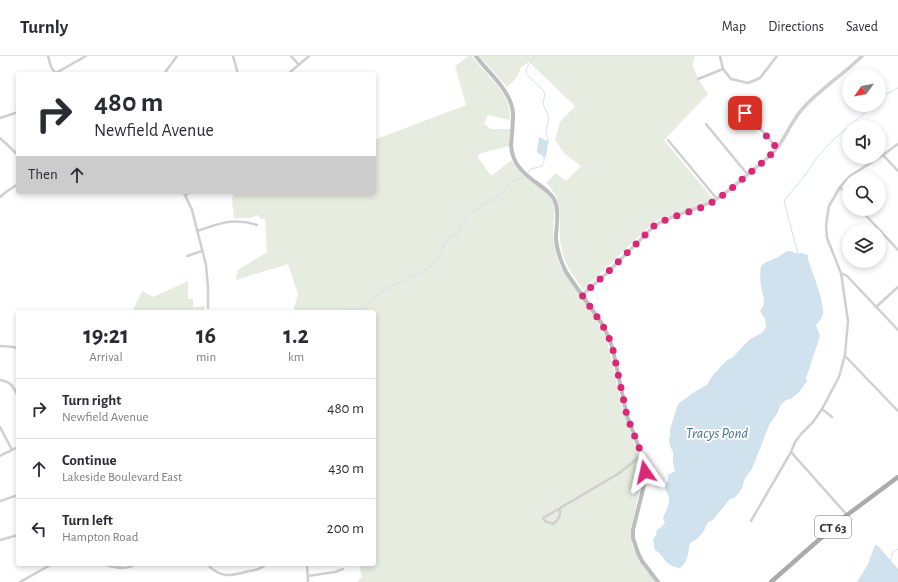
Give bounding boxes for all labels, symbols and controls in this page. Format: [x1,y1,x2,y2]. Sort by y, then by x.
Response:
text: Turnly [20,18,68,37]
text: Map [722,20,746,34]
text: Directions [768,20,824,34]
text: Saved [846,20,878,34]
north arrow [842,68,886,112]
map controls [842,68,886,268]
icon: right [28,88,80,140]
text: 480 m [94,89,163,117]
pin [728,96,762,130]
icon: arrive [734,102,756,124]
button: sound [842,120,886,164]
text: Newfield Avenue [94,122,214,140]
icon: ahead [66,164,88,186]
text: Then [28,167,58,182]
button: search [842,172,886,216]
button: layers [842,224,886,268]
text: 19:21 [83,324,129,348]
text: 16 [196,324,216,348]
text: 1.2 [283,324,309,348]
text: Arrival [89,351,123,364]
text: min [196,351,216,364]
text: km [288,351,304,364]
text: Turn right [62,393,121,408]
icon: right [28,398,50,420]
text: 480 m [327,401,364,416]
text: Newfield Avenue [62,411,149,424]
water label: Tracys Pond [686,426,749,441]
position arrow [624,451,666,493]
text: Continue [62,453,117,468]
icon: ahead [28,458,50,480]
text: 430 m [328,461,364,476]
text: Lakeside Boulevard East [62,471,182,484]
text: Turn left [62,513,113,528]
road number: CT 63 [815,516,851,538]
icon: left [28,518,50,540]
text: 200 m [327,521,364,536]
text: Hampton Road [62,531,138,544]

